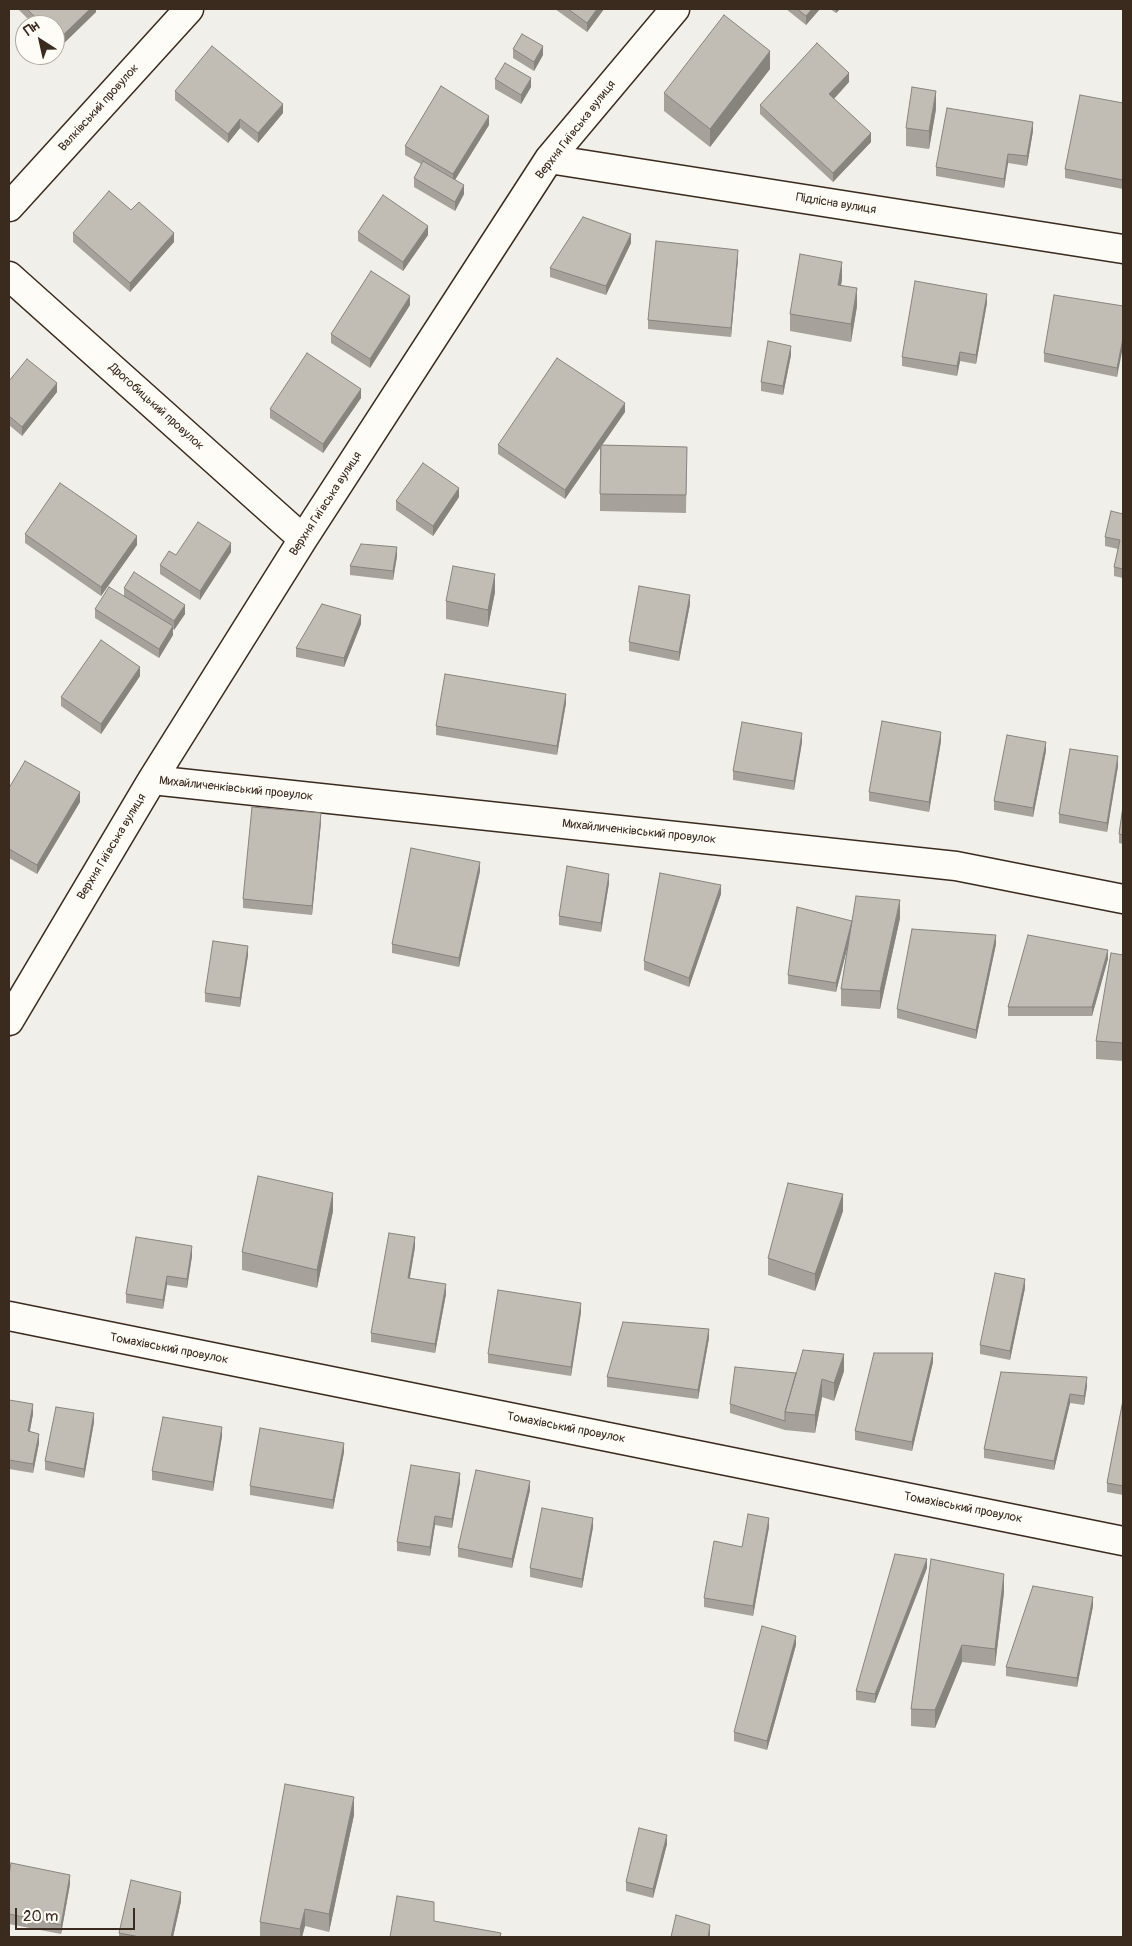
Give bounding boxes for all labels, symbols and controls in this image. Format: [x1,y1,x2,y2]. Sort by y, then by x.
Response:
north arrow [15,15,65,65]
text: Пн [20,17,43,40]
street label: Валківський провулок [56,61,142,155]
street label: Верхня Гиївська вулиця [533,78,619,182]
street label: Підлісна вулиця [795,191,877,217]
street label: Дрогобицький провулок [105,360,207,454]
street label: Верхня Гиївська вулиця [287,449,365,559]
street label: Михайличенківський провулок [158,774,314,804]
street label: Верхня Гиївська вулиця [75,791,149,903]
street label: Михайличенківський провулок [561,817,717,847]
street label: Томахівський провулок [109,1330,229,1368]
street label: Томахівський провулок [506,1409,626,1447]
street label: Томахівський провулок [903,1489,1023,1527]
scale bar [18,1898,138,1930]
text: 20 m [23,1907,58,1926]

